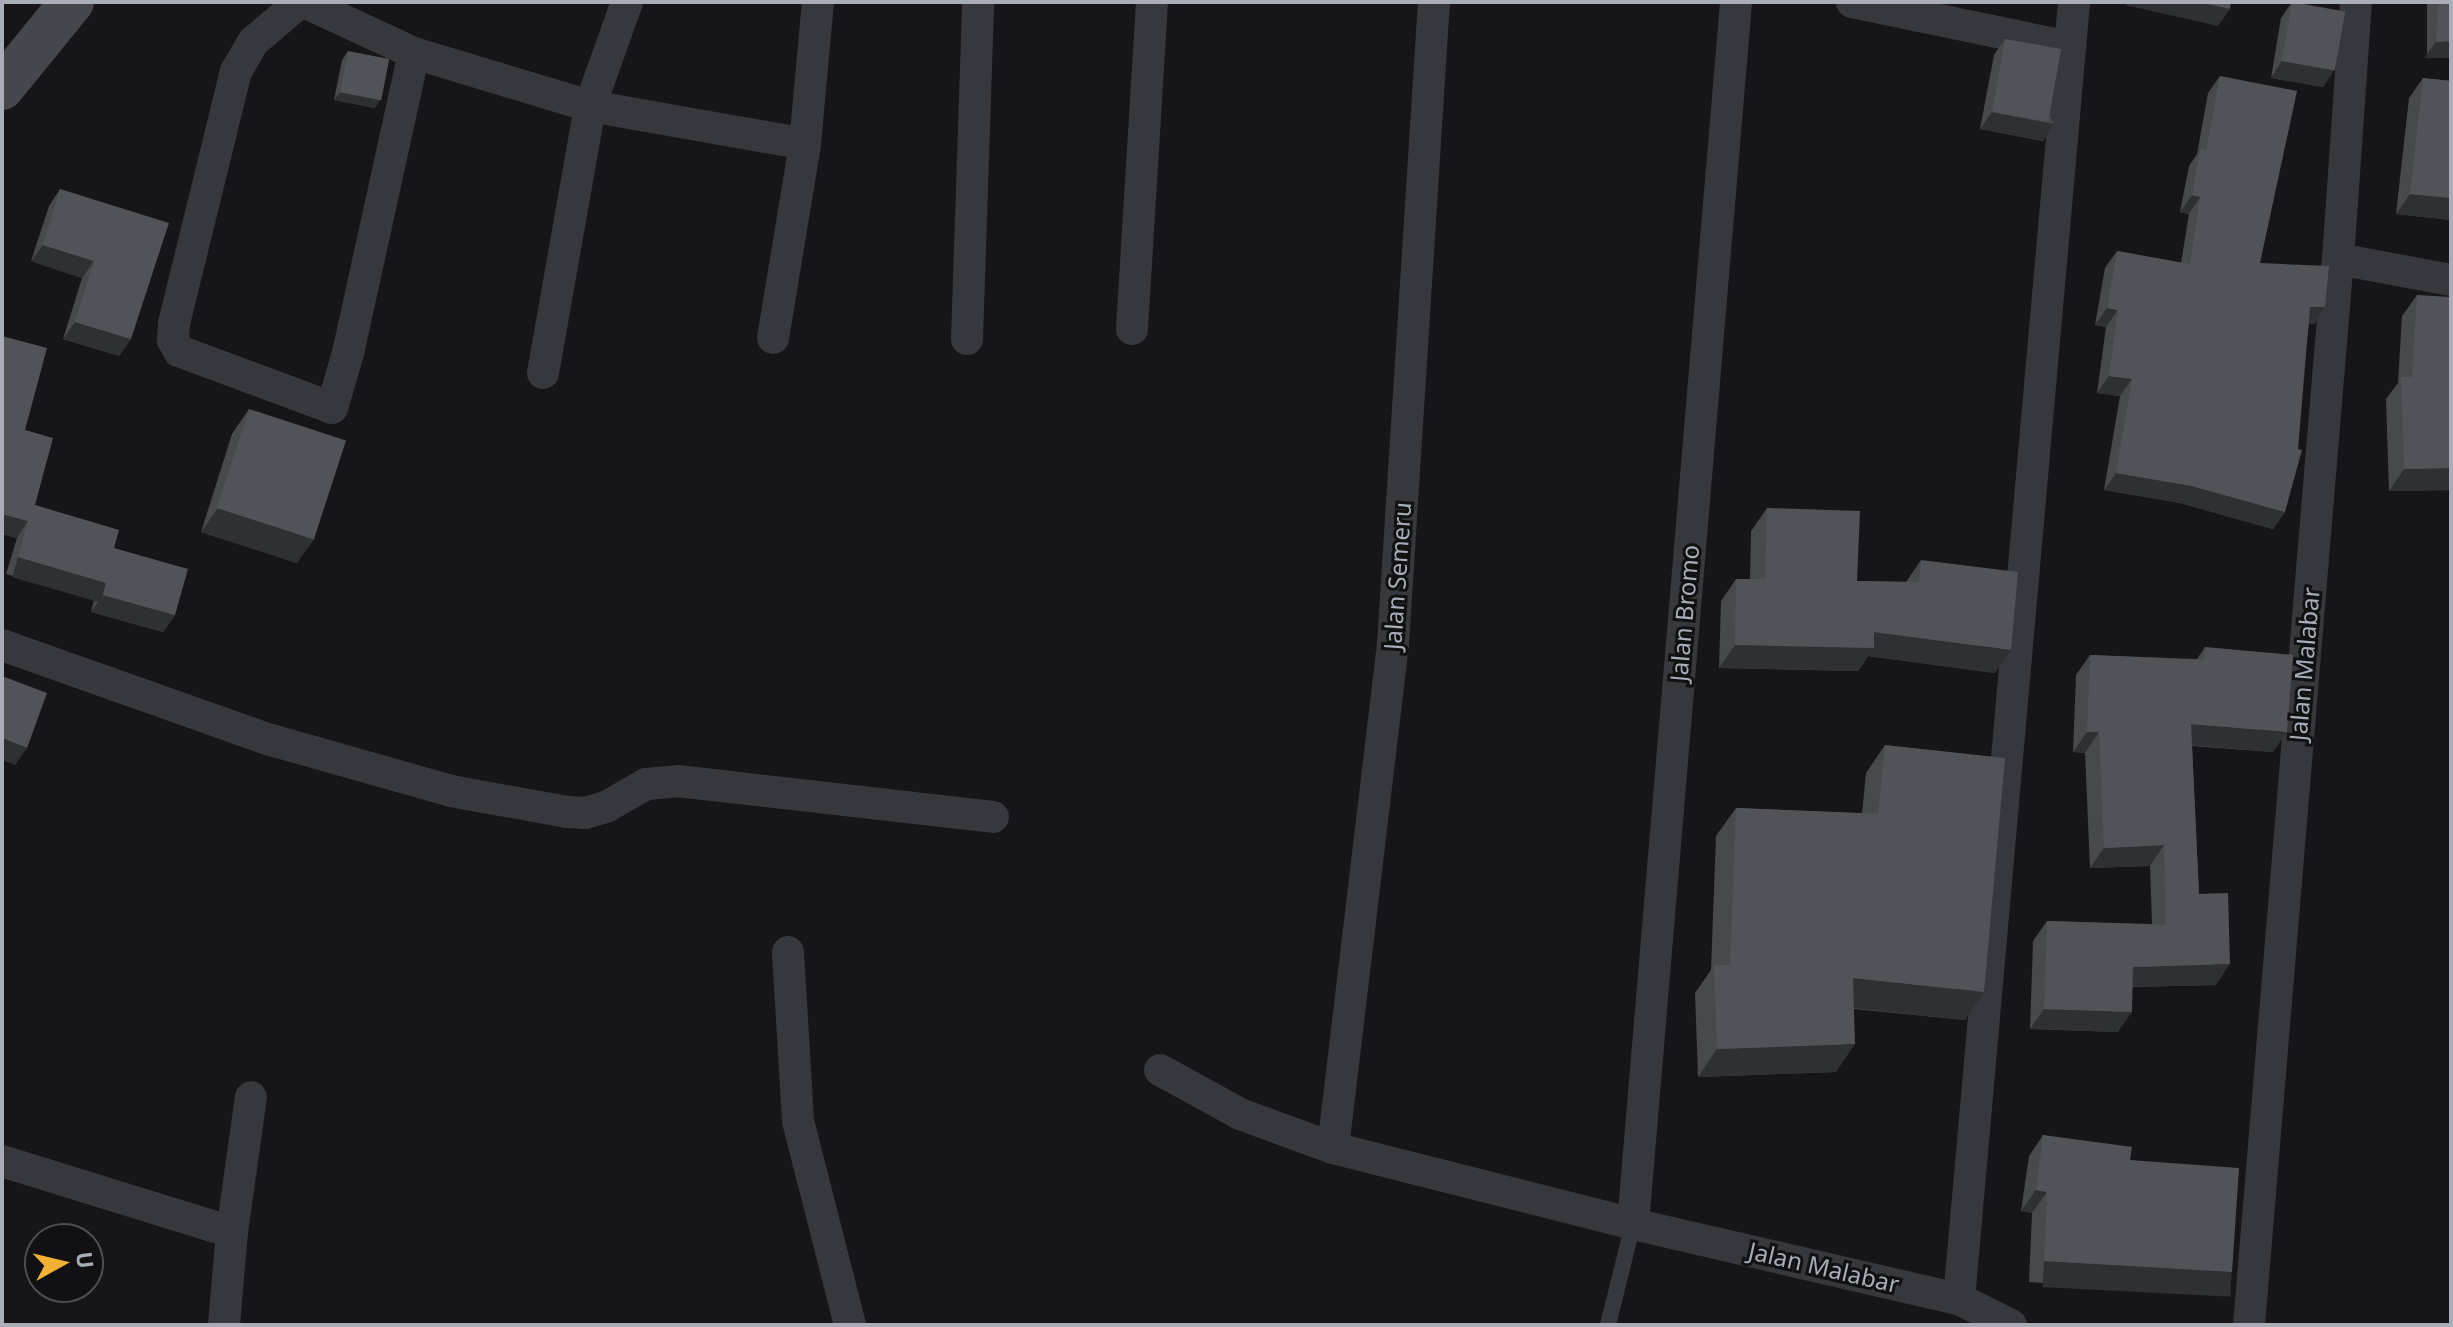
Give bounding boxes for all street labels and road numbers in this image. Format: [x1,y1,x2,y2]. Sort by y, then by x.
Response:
street label: Jalan Semeru [1377,501,1417,651]
street label: Jalan Bromo [1664,543,1704,683]
street label: Jalan Malabar [2283,586,2325,742]
street label: Jalan Malabar [1746,1236,1902,1298]

